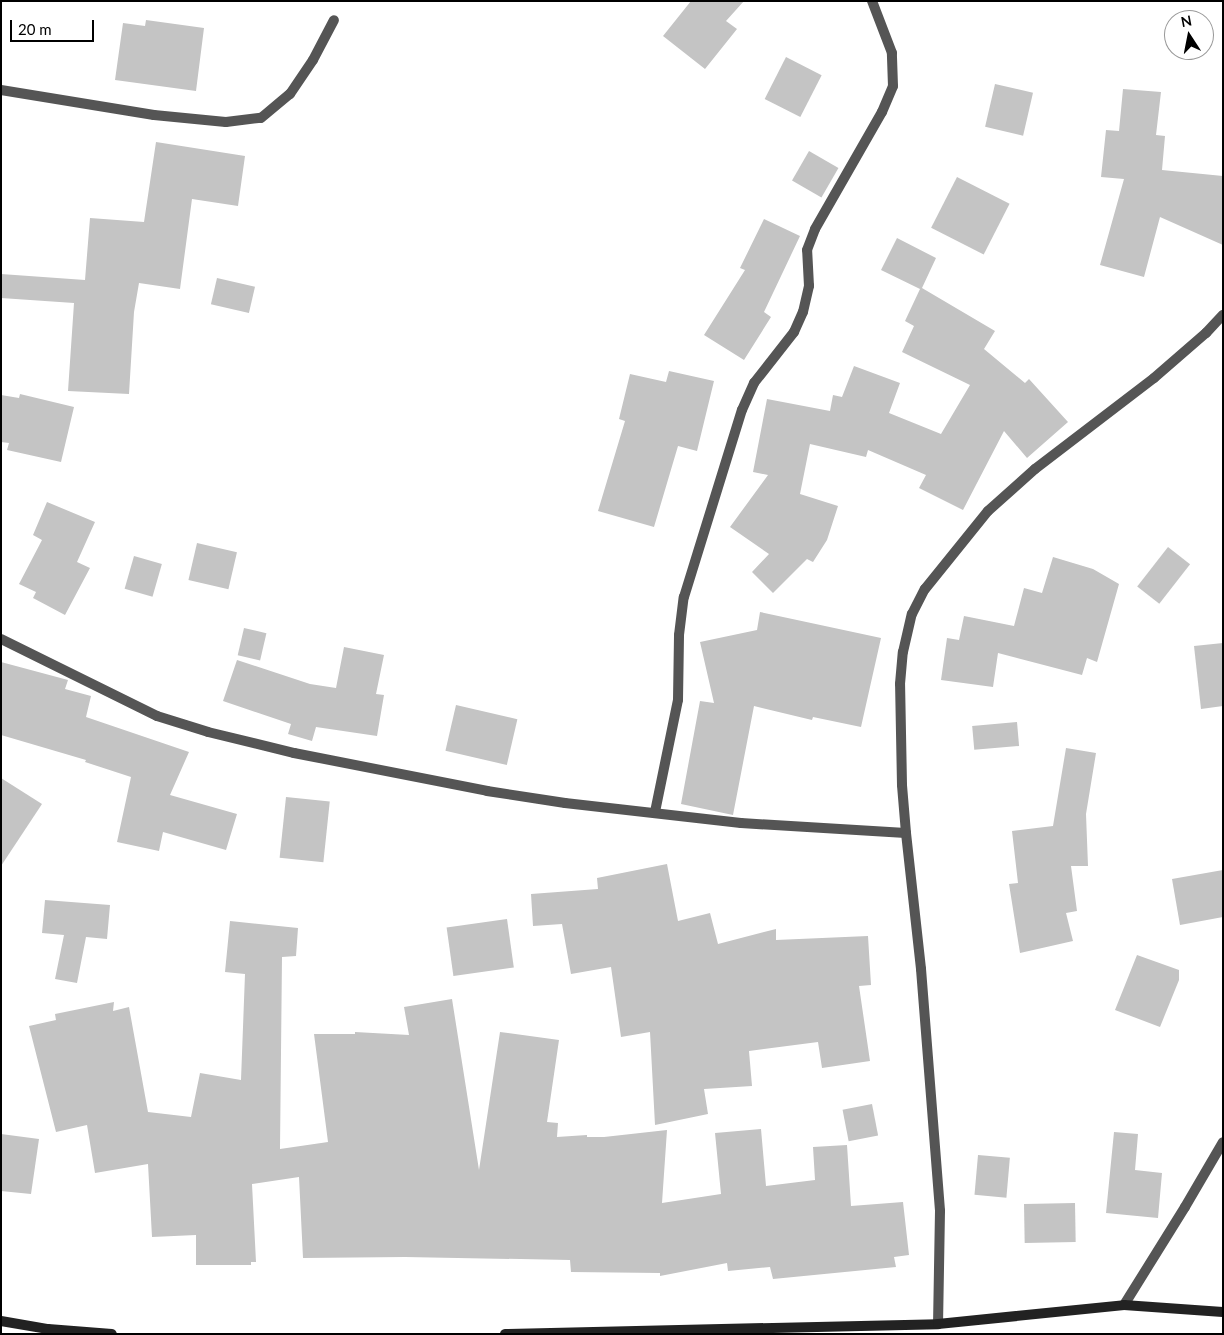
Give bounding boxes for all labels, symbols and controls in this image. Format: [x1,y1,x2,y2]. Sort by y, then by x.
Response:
scale bar [12,10,96,42]
north arrow [1164,10,1214,60]
text: N [1179,11,1193,30]
text: 20 m [18,20,52,38]

